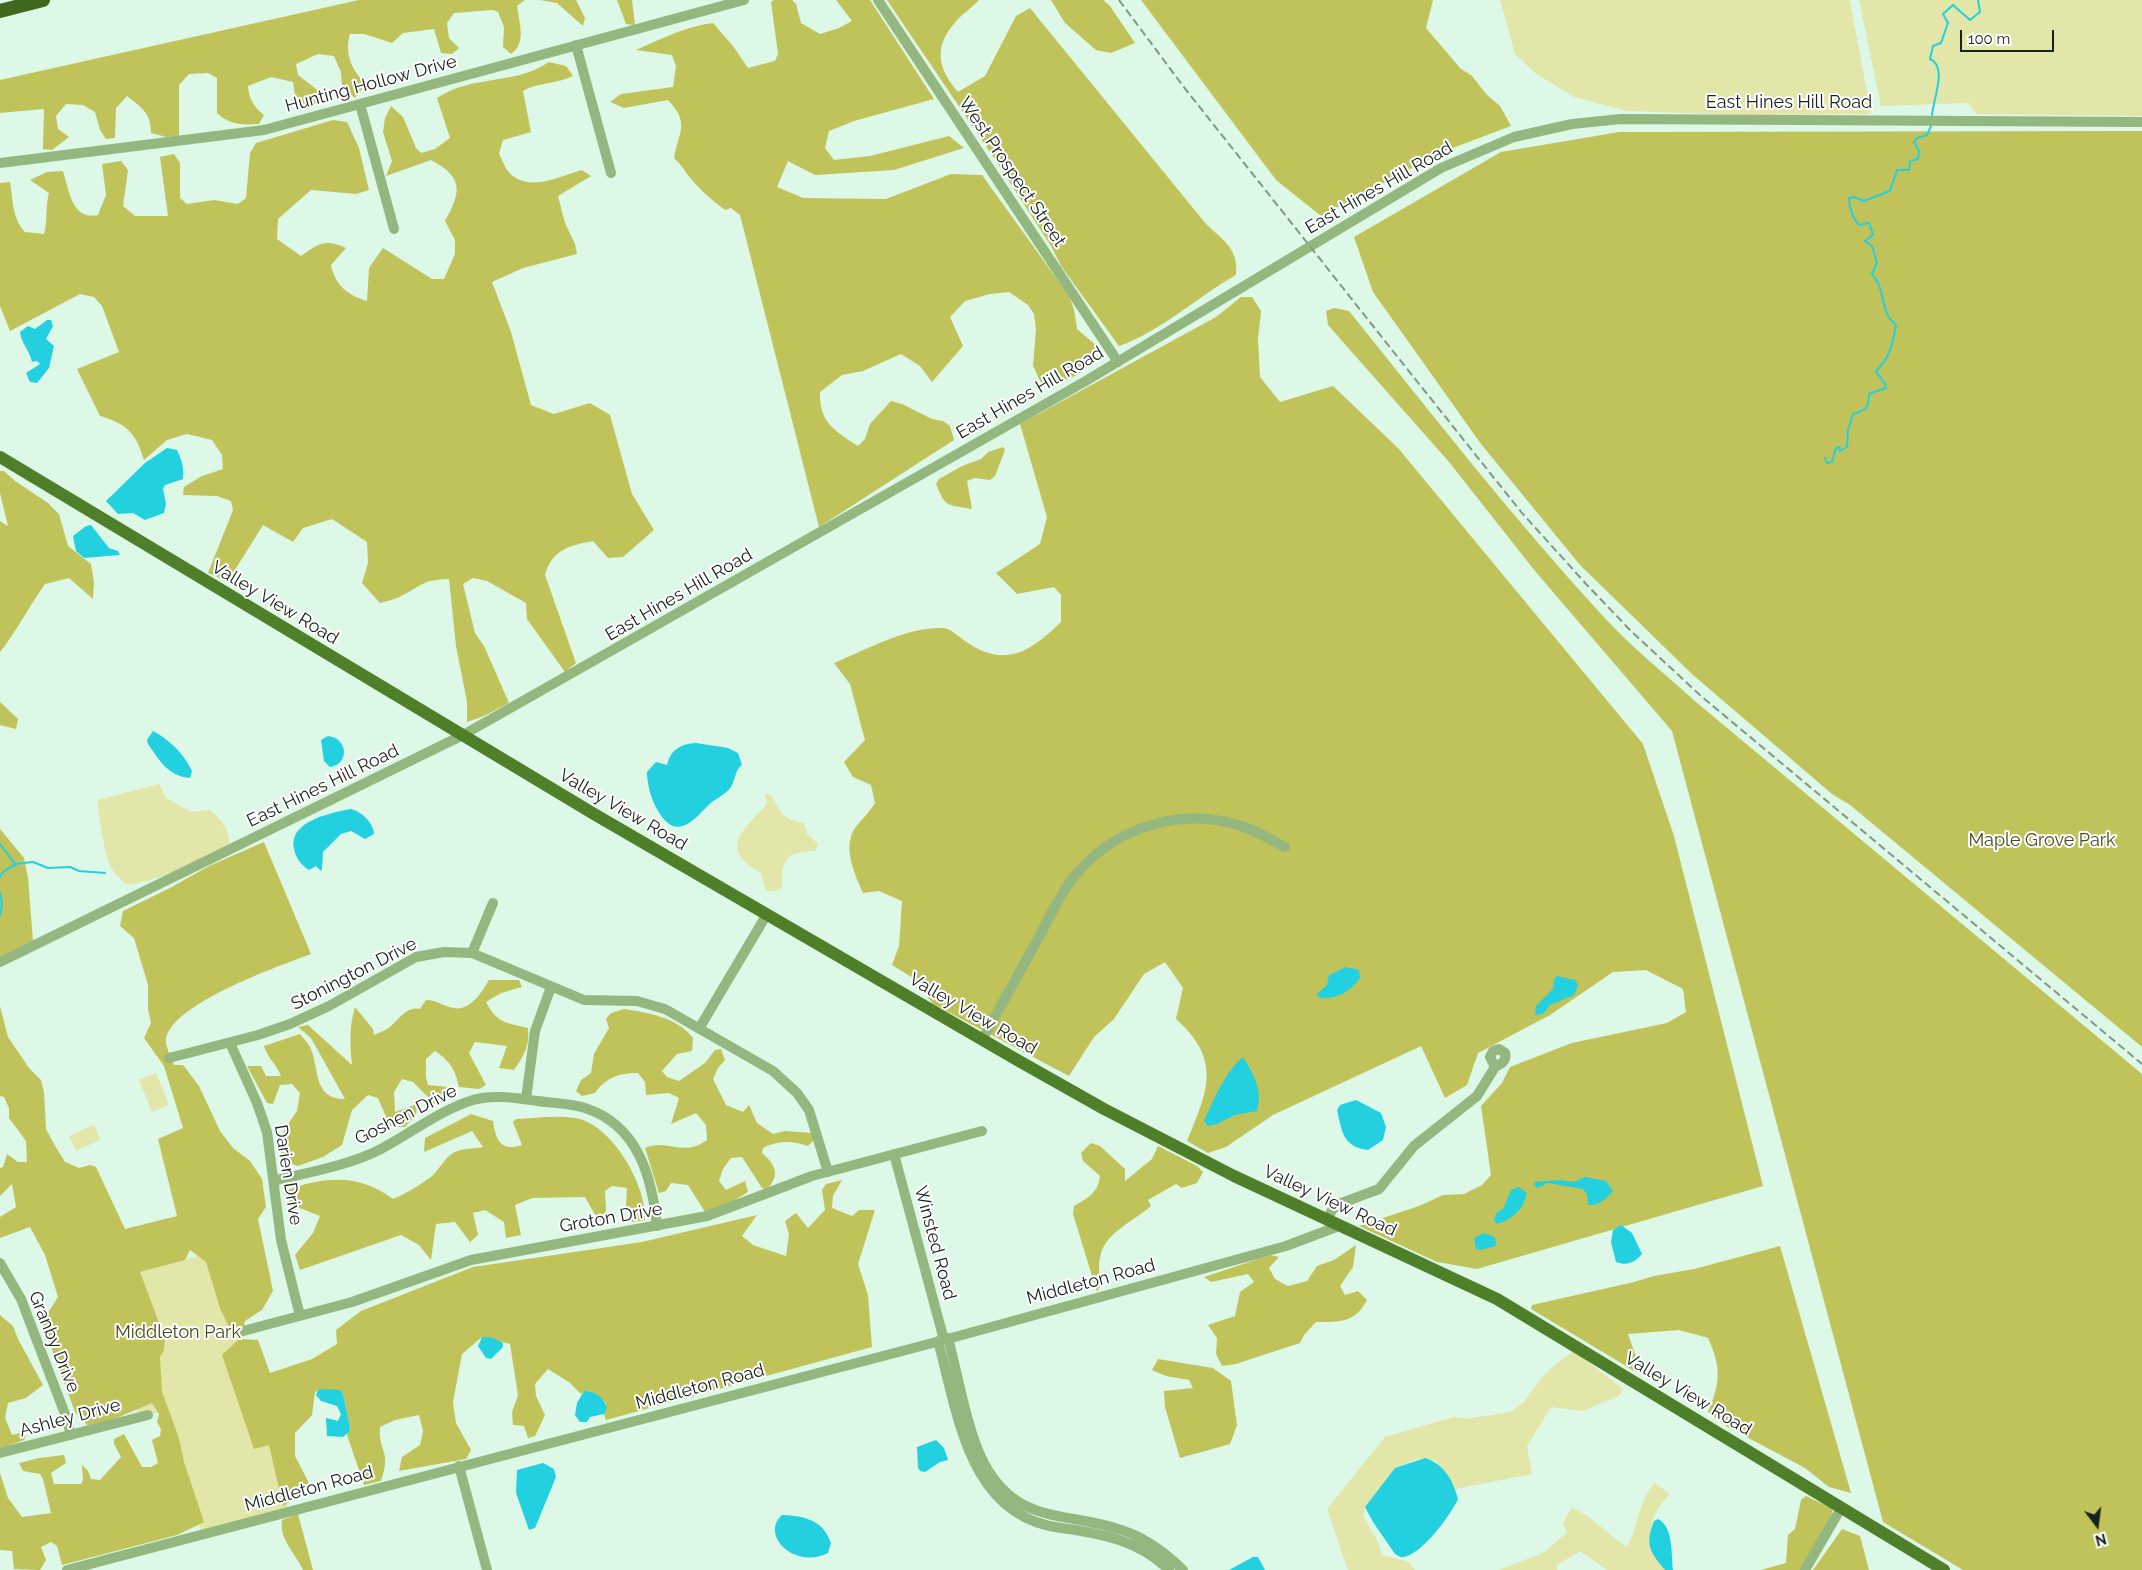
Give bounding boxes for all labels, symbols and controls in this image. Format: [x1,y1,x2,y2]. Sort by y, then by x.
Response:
scale bar [1962,20,2056,52]
text: 100 m [1968,30,2010,48]
street label: Hunting Hollow Drive [283,51,459,117]
street label: East Hines Hill Road [1706,92,1872,114]
street label: West Prospect Street [954,93,1070,251]
street label: East Hines Hill Road [1302,137,1456,239]
street label: East Hines Hill Road [953,342,1107,444]
street label: East Hines Hill Road [602,544,756,646]
street label: Valley View Road [208,557,342,649]
street label: East Hines Hill Road [244,740,402,832]
street label: Valley View Road [555,765,691,855]
park label: Maple Grove Park [1968,830,2116,852]
street label: Stonington Drive [288,933,420,1015]
street label: Valley View Road [905,969,1041,1059]
street label: Goshen Drive [351,1080,461,1150]
street label: Darien Drive [269,1123,307,1227]
street label: Valley View Road [1260,1161,1400,1241]
street label: Winsted Road [909,1184,961,1302]
street label: Groton Drive [558,1198,664,1238]
street label: Middleton Road [1024,1254,1158,1310]
street label: Granby Drive [24,1288,84,1396]
park label: Middleton Park [115,1322,241,1344]
street label: Valley View Road [1621,1348,1755,1440]
street label: Middleton Road [633,1359,767,1415]
street label: Ashley Drive [17,1394,123,1442]
street label: Middleton Road [242,1461,376,1517]
north arrow [2072,1500,2122,1550]
text: N [2094,1530,2108,1549]

